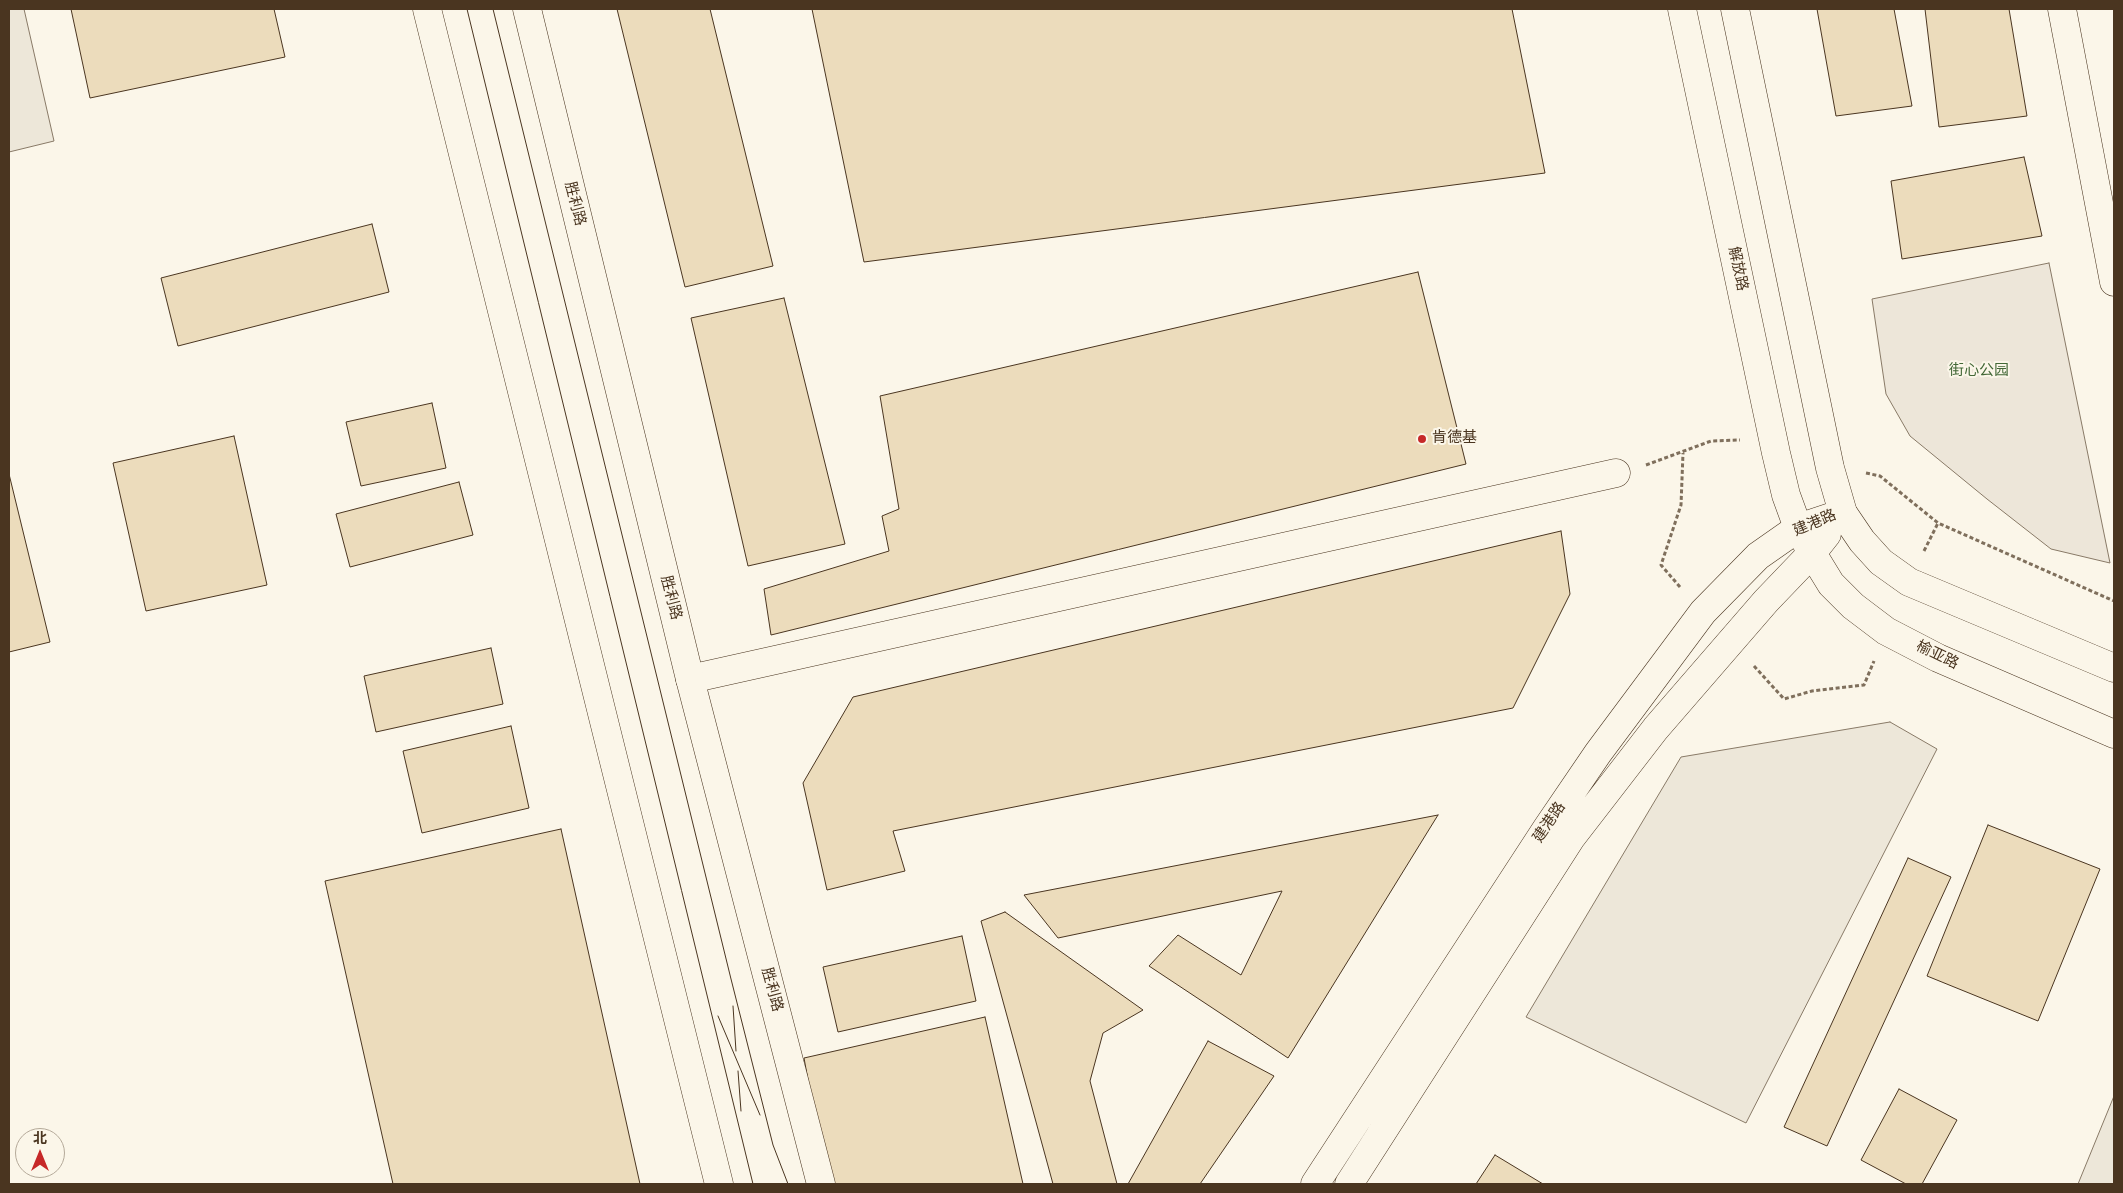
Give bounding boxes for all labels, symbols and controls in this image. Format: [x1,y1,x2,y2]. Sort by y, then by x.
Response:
street label: 胜利路 [560,180,588,228]
street label: 解放路 [1724,245,1750,293]
park label: 街心公园 [1949,363,2009,381]
place label: 肯德基 [1432,430,1477,448]
marker: 肯德基 [1416,433,1428,445]
street label: 建港路 [1791,507,1839,541]
street label: 胜利路 [656,574,684,622]
street label: 榆亚路 [1913,638,1961,674]
street label: 建港路 [1530,799,1570,847]
street label: 胜利路 [756,966,786,1014]
north arrow [15,1128,65,1178]
text: 北 [33,1129,47,1149]

